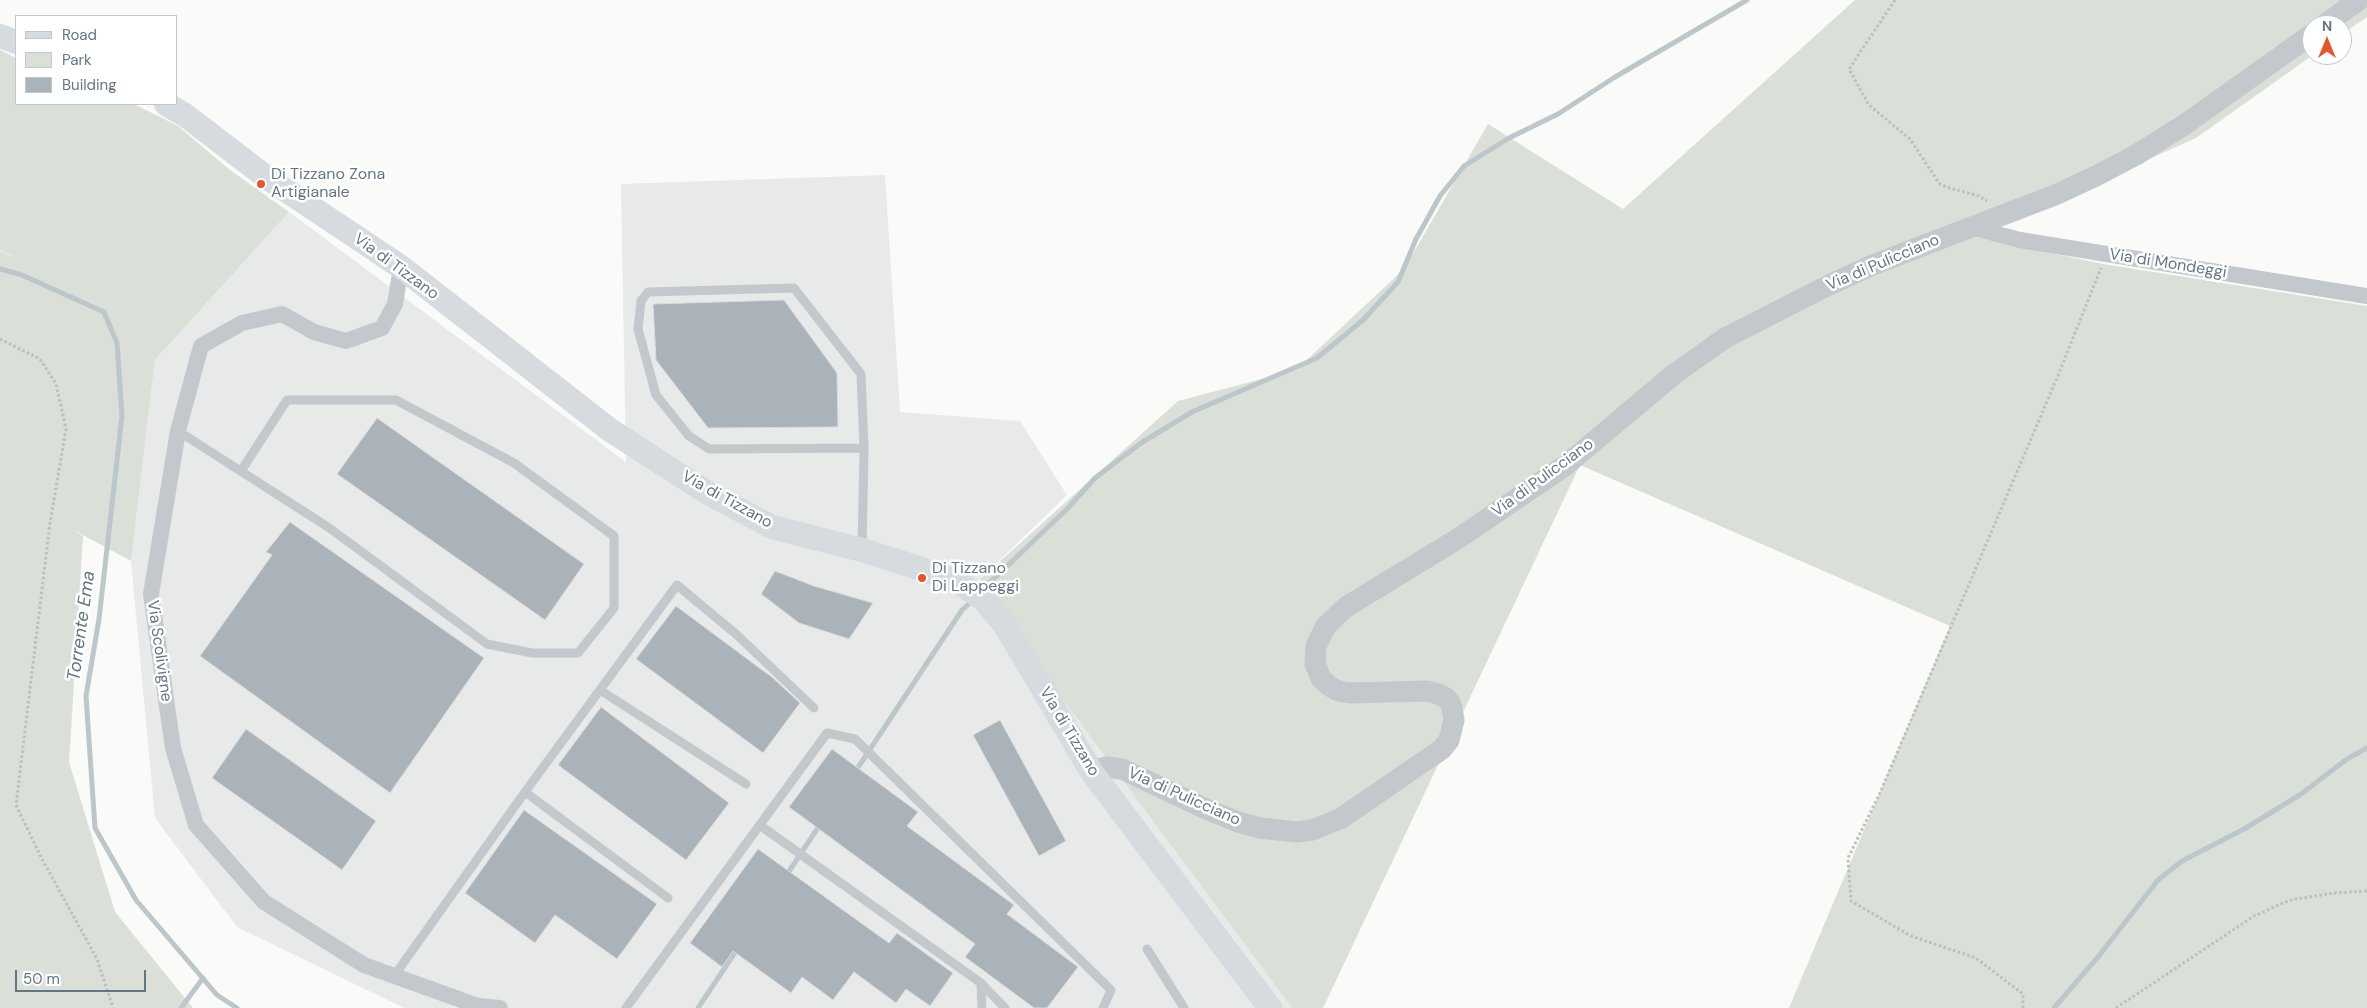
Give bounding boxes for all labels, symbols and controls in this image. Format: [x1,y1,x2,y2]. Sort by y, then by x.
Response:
legend [15,15,178,105]
north arrow [2302,15,2352,65]
text: N [2322,17,2332,35]
text: Road [62,25,97,45]
text: Park [62,50,92,70]
text: Building [62,75,117,95]
place label: Di Tizzano Zona Artigianale [271,165,385,203]
marker: Di Tizzano Zona Artigianale [255,178,267,190]
street label: Via di Tizzano [350,230,442,304]
street label: Via di Pulicciano [1824,231,1942,295]
street label: Via di Mondeggi [2108,245,2228,283]
street label: Via di Pulicciano [1488,435,1598,521]
street label: Via di Tizzano [678,467,776,533]
place label: Di Tizzano Di Lappeggi [932,559,1019,597]
water label: Torrente Ema [64,570,100,682]
marker: Di Tizzano Di Lappeggi [916,572,928,584]
street label: Via Scolivigne [142,599,176,703]
street label: Via di Tizzano [1035,684,1103,780]
street label: Via di Pulicciano [1125,764,1243,830]
scale bar [18,960,149,992]
text: 50 m [23,969,60,989]

